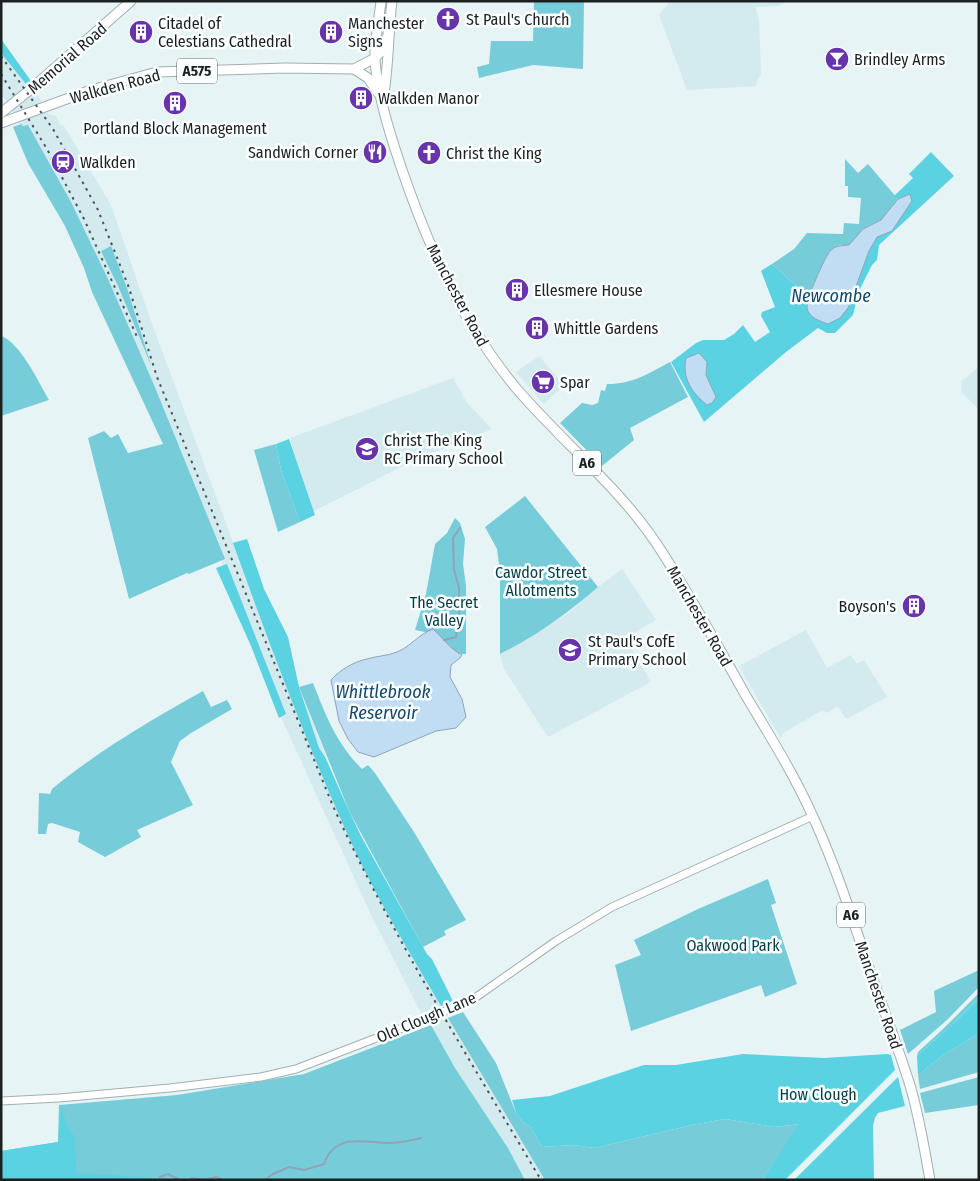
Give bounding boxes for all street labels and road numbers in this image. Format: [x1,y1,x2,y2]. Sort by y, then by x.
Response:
street label: Memorial Road [24,19,111,98]
road number: A575 [177,58,217,84]
street label: Walkden Road [68,65,162,108]
street label: Manchester Road [423,241,492,350]
road number: A6 [573,450,601,476]
street label: Manchester Road [663,563,736,670]
road number: A6 [837,902,865,928]
street label: Manchester Road [851,939,906,1052]
street label: Old Clough Lane [374,988,479,1047]

